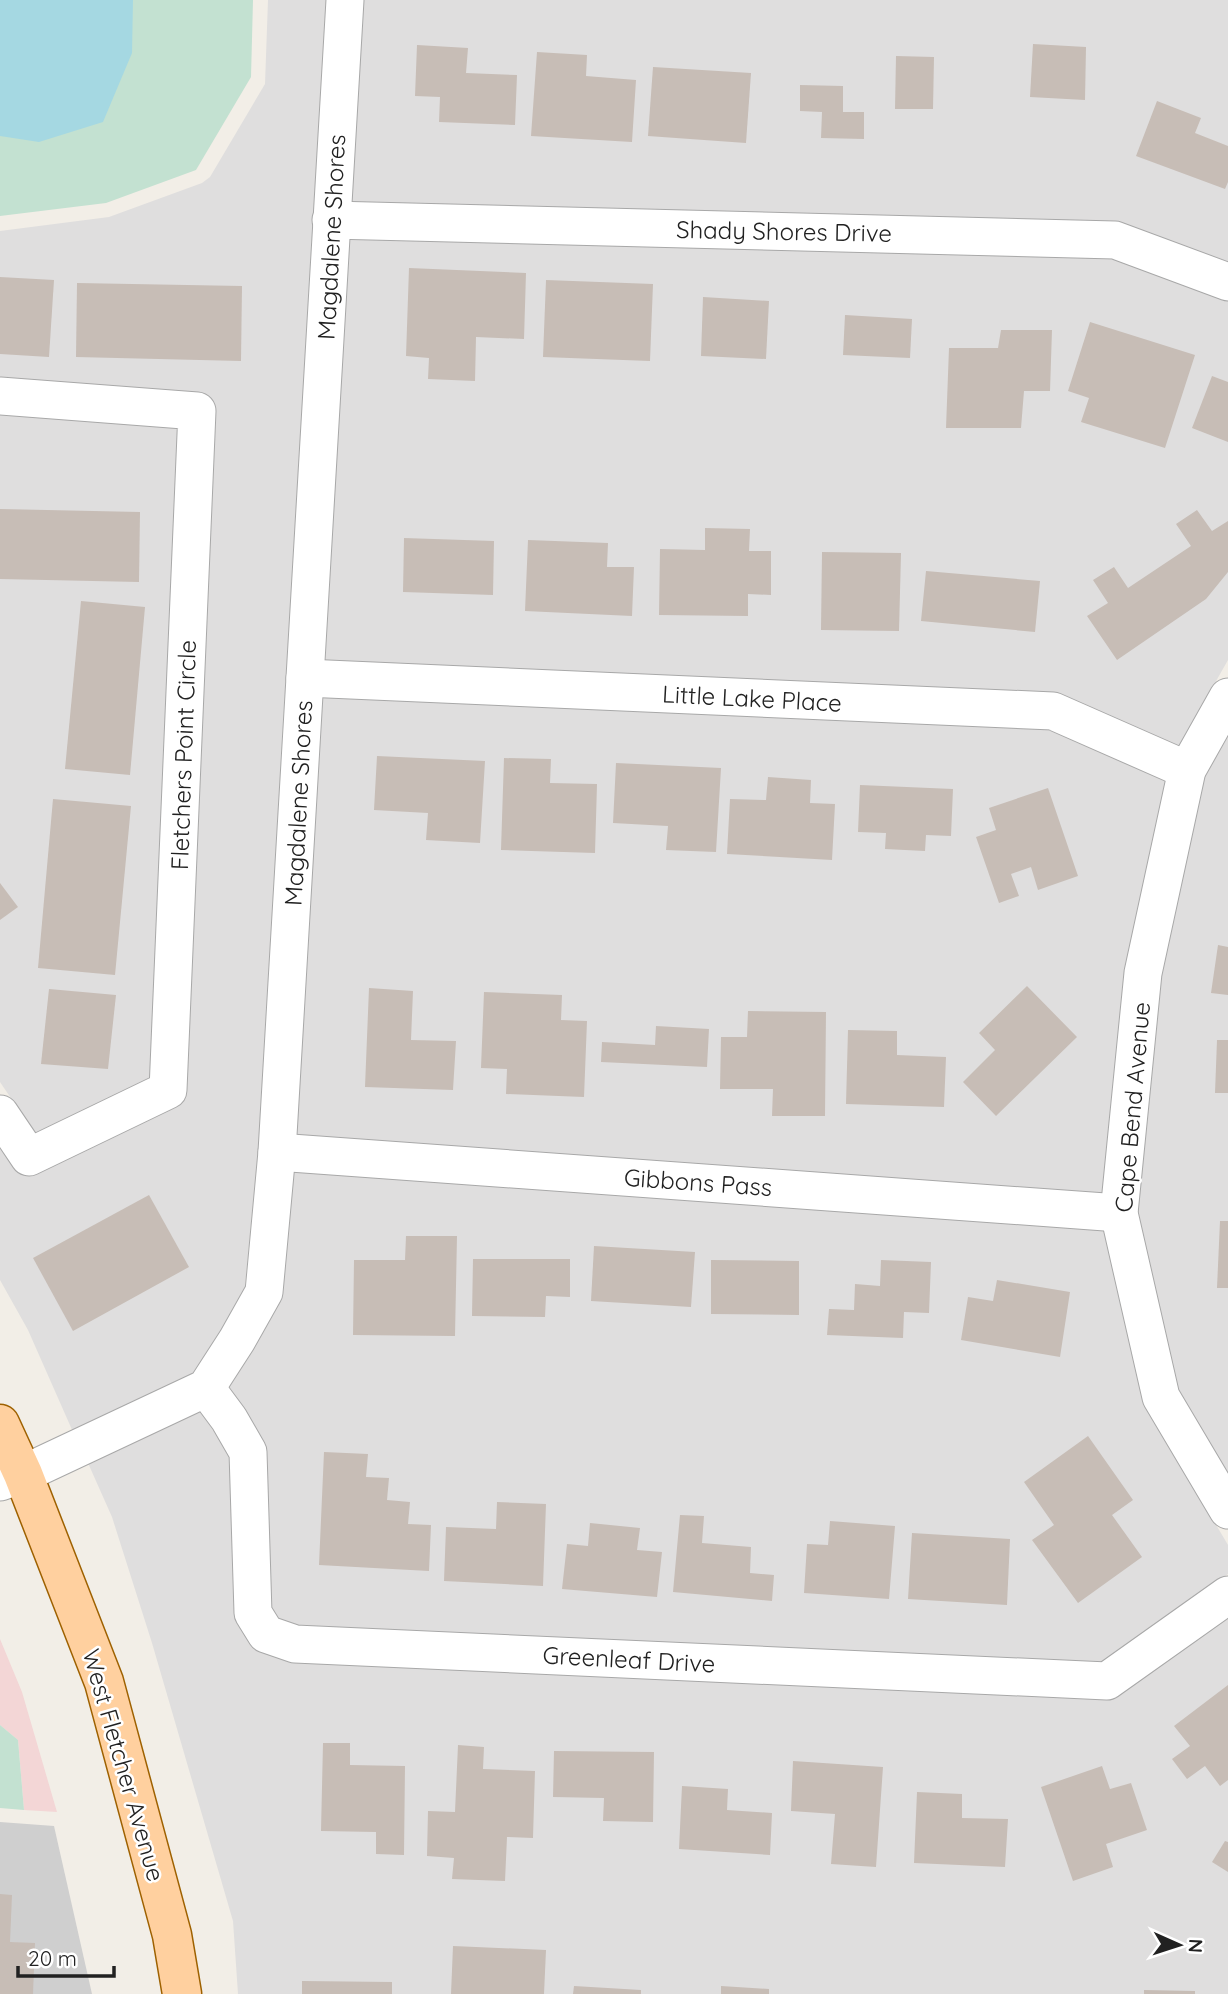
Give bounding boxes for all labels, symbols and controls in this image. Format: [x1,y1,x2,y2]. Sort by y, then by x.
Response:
street label: Magdalene Shores [311,133,351,341]
street label: Shady Shores Drive [676,214,892,248]
street label: Fletchers Point Circle [164,639,202,871]
street label: Little Lake Place [662,678,842,718]
street label: Magdalene Shores [278,699,318,907]
street label: Cape Bend Avenue [1108,1001,1156,1213]
street label: Gibbons Pass [623,1162,773,1202]
street label: Greenleaf Drive [542,1639,716,1679]
street label: West Fletcher Avenue [76,1645,172,1885]
north arrow [1144,1910,1214,1980]
scale bar [18,1934,114,1978]
text: N [1184,1938,1208,1953]
text: 20 m [28,1945,77,1971]

